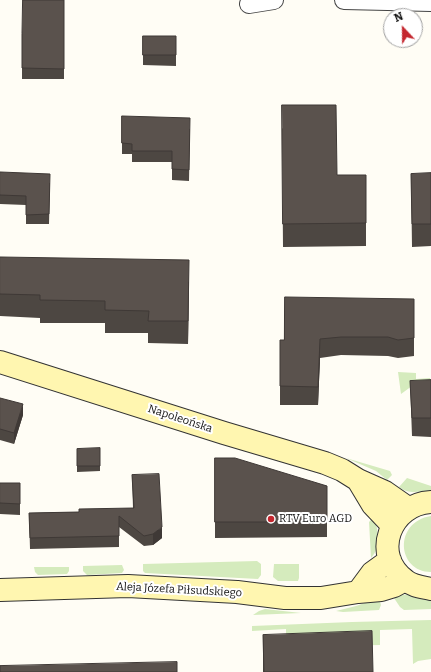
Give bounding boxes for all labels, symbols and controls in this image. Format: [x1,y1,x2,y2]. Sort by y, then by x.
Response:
north arrow [383,8,423,48]
text: N [392,10,405,25]
street label: Napoleońska [146,402,214,436]
place label: RTV Euro AGD [279,512,352,526]
marker: RTV Euro AGD [266,514,276,524]
street label: Aleja Józefa Piłsudskiego [116,580,242,600]

